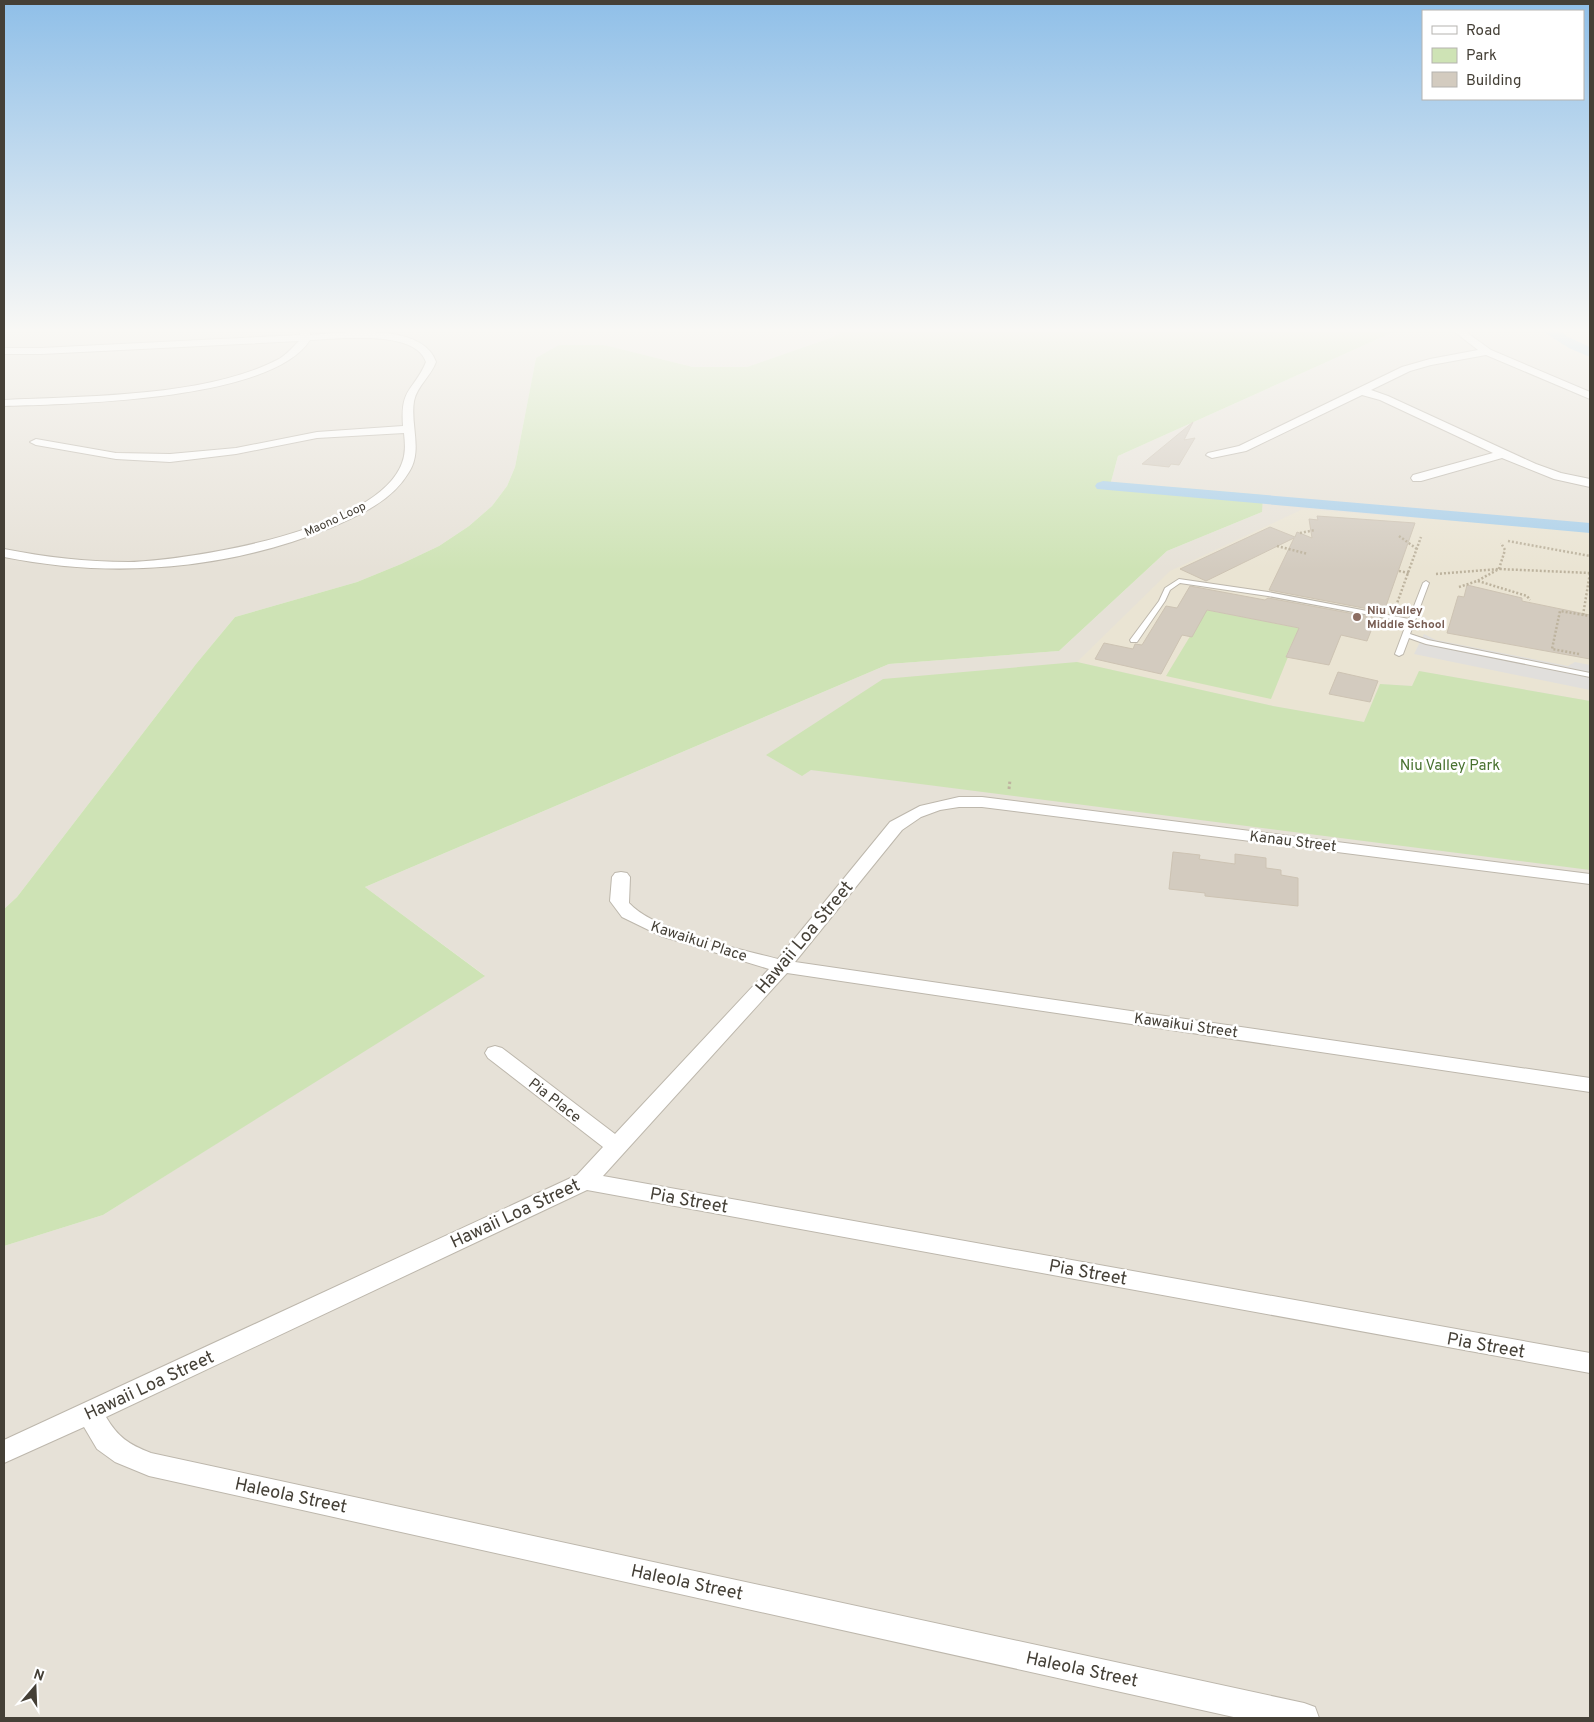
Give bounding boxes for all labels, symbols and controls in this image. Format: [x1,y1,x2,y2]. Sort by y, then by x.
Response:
legend [1422,10,1584,100]
text: Road [1466,22,1501,41]
text: Park [1466,47,1497,66]
text: Building [1466,72,1521,91]
street label: Maono Loop [302,499,369,541]
place label: Niu Valley Middle School [1367,603,1445,633]
marker: Niu Valley Middle School [1351,611,1363,623]
park label: Niu Valley Park [1400,757,1500,776]
street label: Kanau Street [1248,828,1337,857]
street label: Hawaii Loa Street [751,877,859,999]
street label: Kawaikui Place [648,918,749,967]
street label: Kawaikui Street [1133,1010,1239,1043]
street label: Pia Place [524,1075,584,1128]
street label: Hawaii Loa Street [447,1174,584,1254]
street label: Pia Street [648,1183,730,1220]
street label: Pia Street [1047,1255,1129,1292]
street label: Pia Street [1445,1328,1527,1365]
street label: Hawaii Loa Street [81,1346,218,1426]
street label: Haleola Street [232,1473,349,1520]
street label: Haleola Street [628,1560,745,1607]
street label: Haleola Street [1023,1647,1140,1694]
north arrow [10,1662,60,1712]
text: N [31,1666,46,1686]

